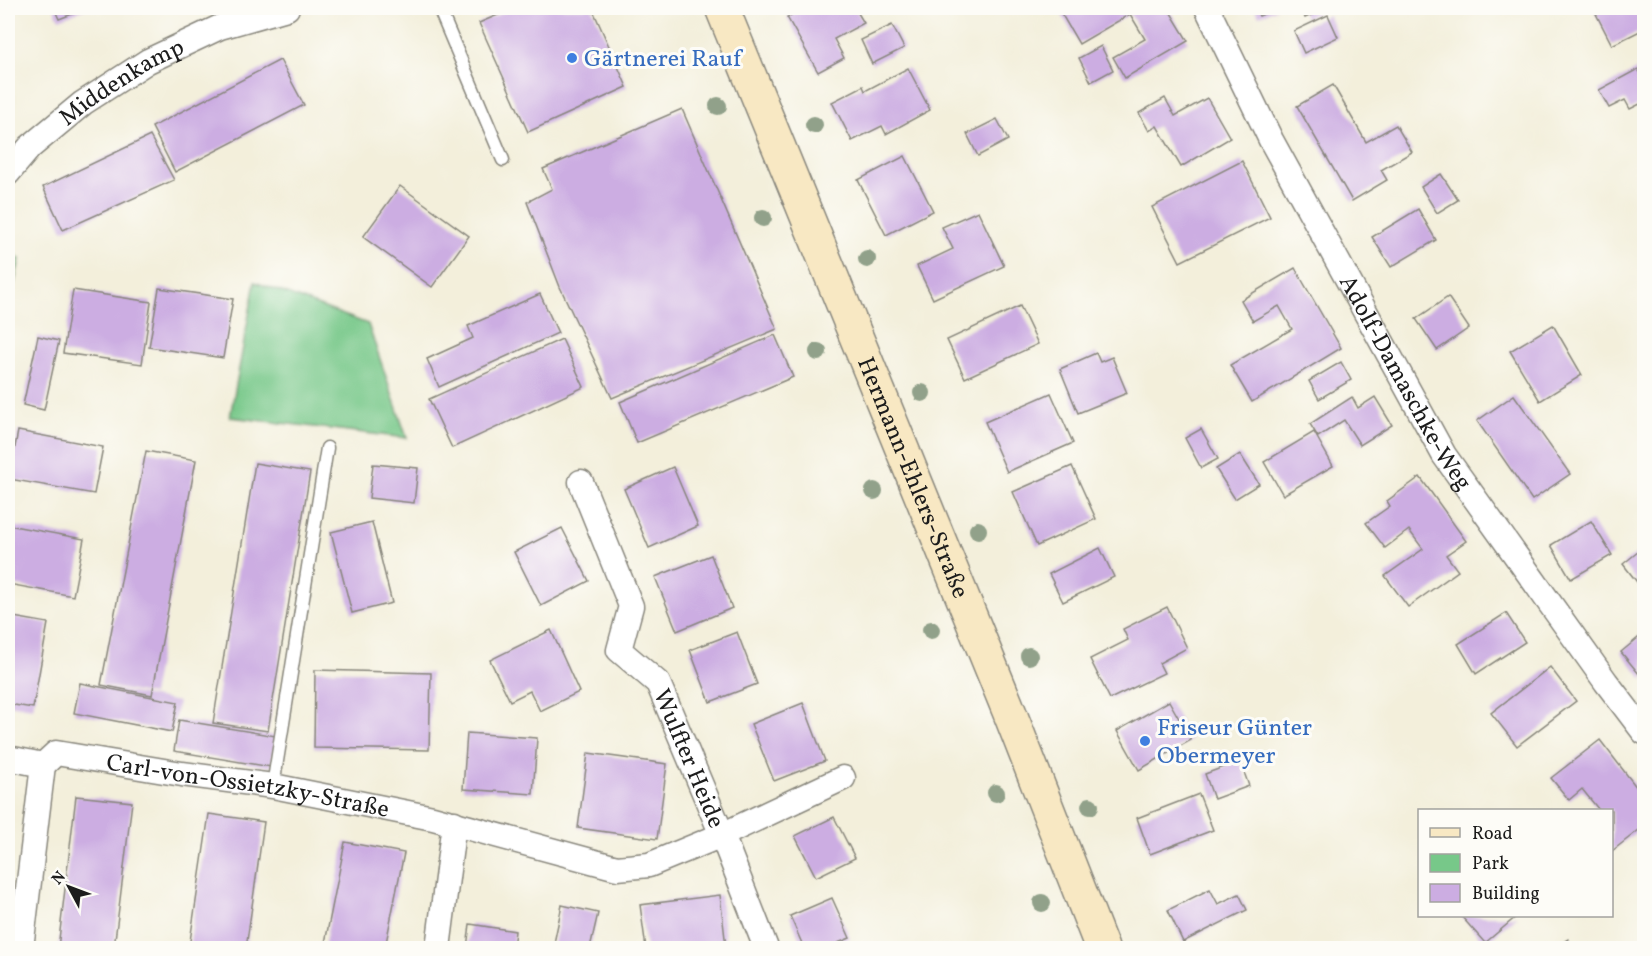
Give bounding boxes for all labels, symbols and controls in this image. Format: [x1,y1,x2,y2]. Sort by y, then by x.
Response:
street label: Middenkamp [53,31,190,135]
place label: Gärtnerei Rauf [584,43,744,77]
marker: Gärtnerei Rauf [565,51,579,65]
street label: Adolf-Damaschke-Weg [1329,269,1479,498]
street label: Hermann-Ehlers-Straße [847,352,976,604]
street label: Wulfter Heide [643,684,732,834]
place label: Friseur Günter Obermeyer [1157,712,1312,774]
marker: Friseur Günter Obermeyer [1138,734,1152,748]
street label: Carl-von-Ossietzky-Straße [104,747,392,828]
legend [1418,809,1613,917]
text: Road [1472,822,1513,847]
text: Park [1472,852,1509,877]
north arrow [39,857,99,917]
text: N [47,867,72,890]
text: Building [1472,882,1540,907]

